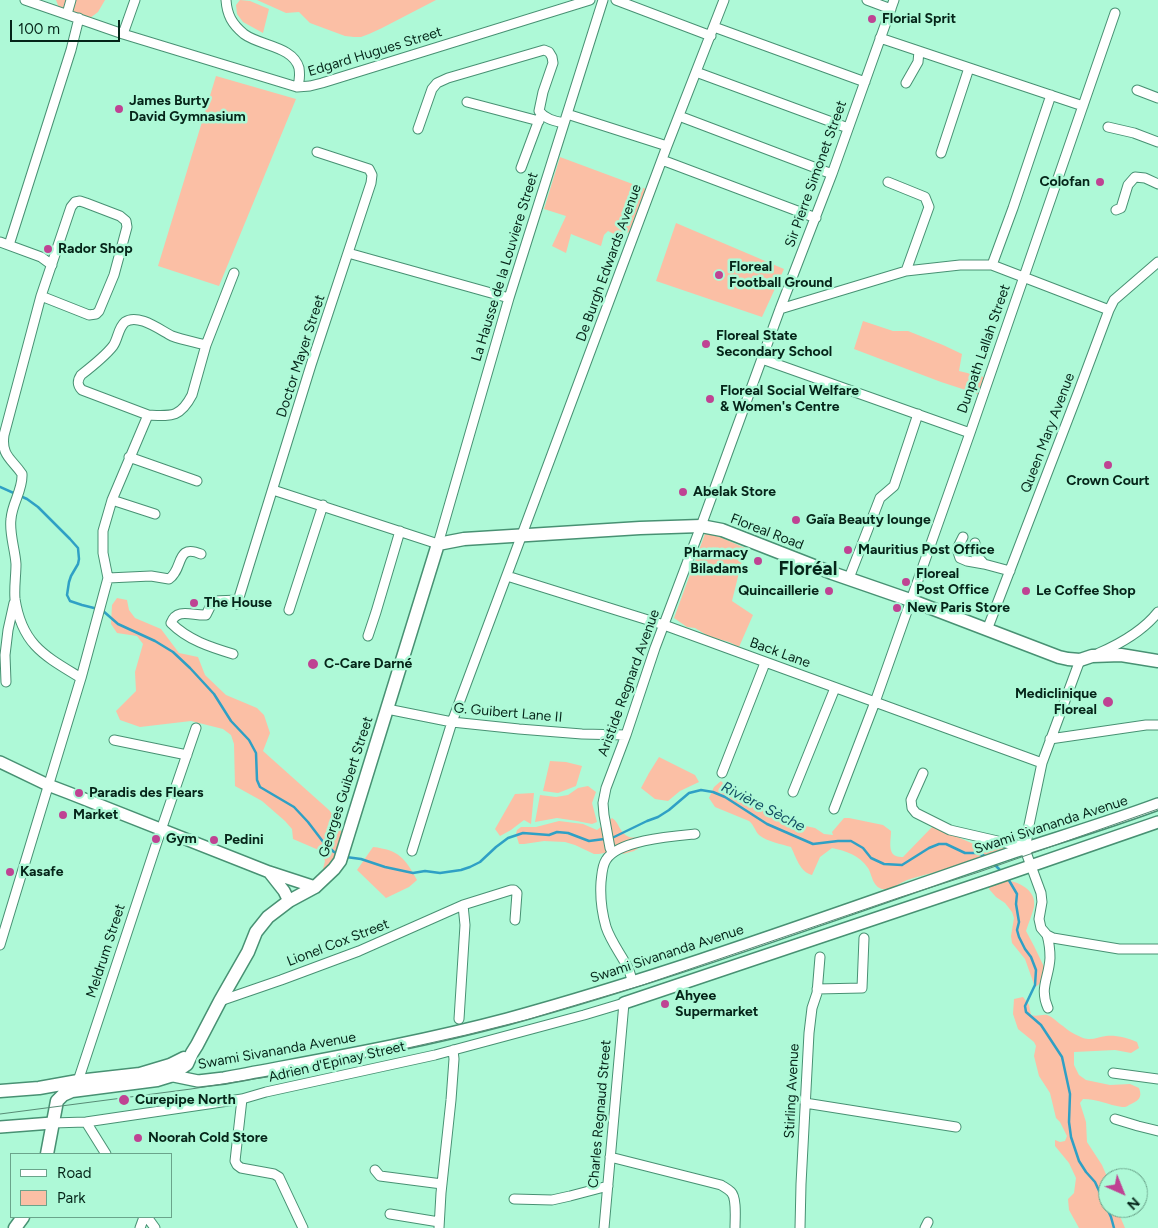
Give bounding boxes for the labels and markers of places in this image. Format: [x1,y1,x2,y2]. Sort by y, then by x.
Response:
place label: Florial Sprit [882,11,956,27]
marker: Florial Sprit [866,13,878,25]
place label: James Burty David Gymnasium [129,93,246,125]
marker: James Burty David Gymnasium [113,103,125,115]
place label: Colofan [1039,174,1090,190]
marker: Colofan [1094,176,1106,188]
place label: Rador Shop [58,241,133,257]
marker: Rador Shop [42,243,54,255]
place label: Floreal Football Ground [729,259,833,292]
marker: Floreal Football Ground [713,269,725,281]
place label: Floreal State Secondary School [716,328,832,361]
marker: Floreal State Secondary School [700,338,712,350]
place label: Floreal Social Welfare & Women's Centre [720,383,859,416]
marker: Floreal Social Welfare & Women's Centre [704,393,716,405]
marker: Crown Court [1102,459,1114,471]
place label: Crown Court [1066,473,1150,489]
place label: Abelak Store [693,484,776,500]
marker: Abelak Store [677,486,689,498]
place label: Gaïa Beauty lounge [806,512,931,528]
marker: Gaïa Beauty lounge [790,514,802,526]
place label: Mauritius Post Office [858,542,994,558]
marker: Mauritius Post Office [842,544,854,556]
place label: Pharmacy Biladams [684,545,748,578]
marker: Pharmacy Biladams [752,555,764,567]
place label: Floreal Post Office [916,566,989,598]
marker: Floreal Post Office [900,576,912,588]
place label: Quincaillerie [738,583,819,599]
place label: Le Coffee Shop [1036,583,1136,599]
marker: Quincaillerie [823,585,835,597]
marker: Le Coffee Shop [1020,585,1032,597]
place label: The House [204,595,272,611]
marker: The House [188,597,200,609]
place label: New Paris Store [907,600,1010,616]
marker: New Paris Store [891,602,903,614]
place label: C-Care Darné [324,656,412,672]
marker: C-Care Darné [306,657,320,671]
place label: Mediclinique Floreal [1015,686,1097,719]
marker: Mediclinique Floreal [1101,695,1115,709]
place label: Paradis des Flears [89,785,204,801]
marker: Paradis des Flears [73,787,85,799]
place label: Market [73,807,118,823]
marker: Market [57,809,69,821]
place label: Gym [166,831,197,847]
place label: Pedini [224,832,264,848]
marker: Gym [150,833,162,845]
marker: Pedini [208,834,220,846]
place label: Kasafe [20,864,63,880]
marker: Kasafe [4,866,16,878]
place label: Ahyee Supermarket [675,988,758,1020]
marker: Ahyee Supermarket [659,998,671,1010]
place label: Curepipe North [135,1092,236,1108]
marker: Curepipe North [117,1093,131,1107]
place label: Noorah Cold Store [148,1130,268,1146]
marker: Noorah Cold Store [132,1132,144,1144]

